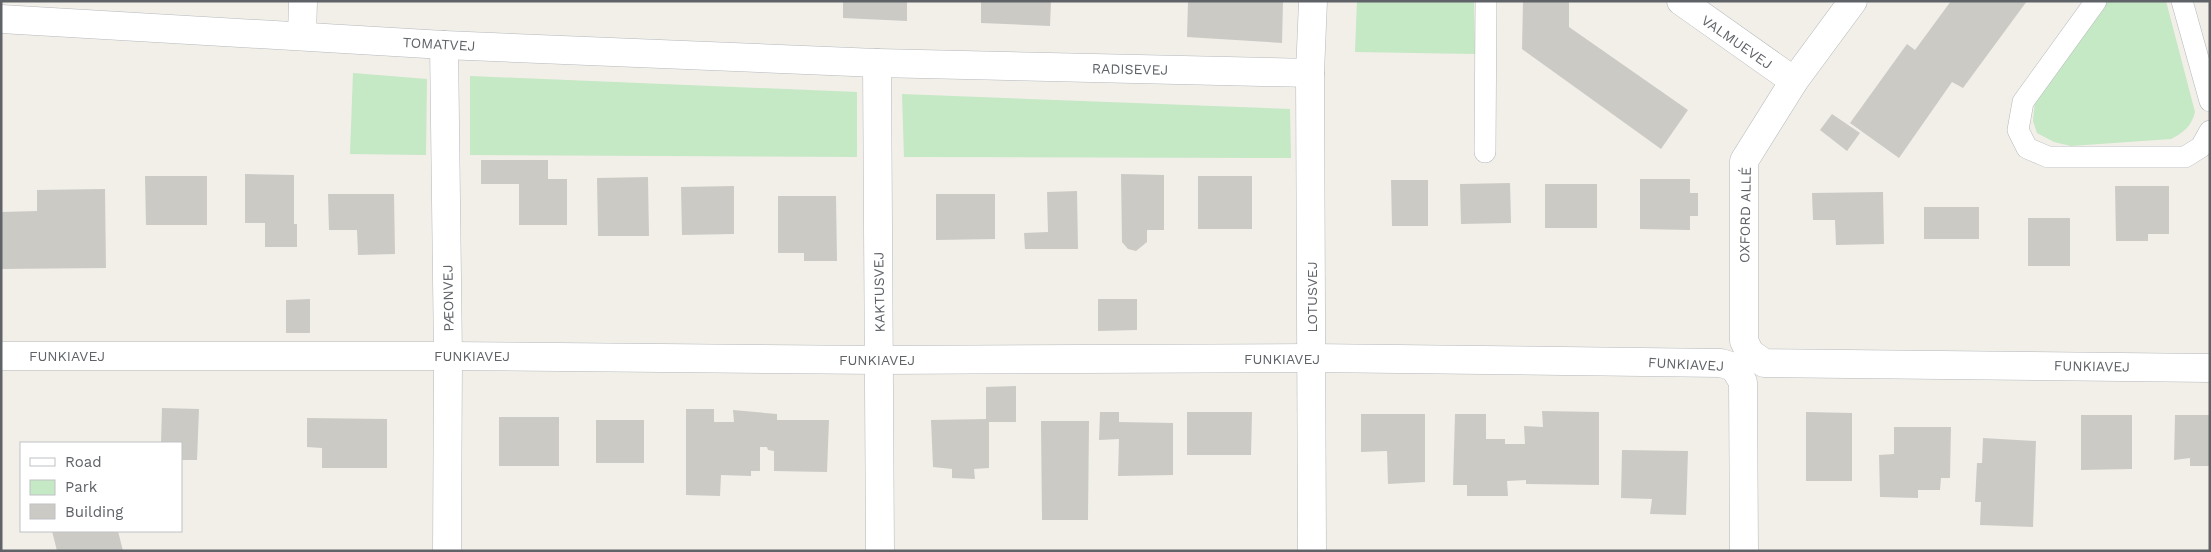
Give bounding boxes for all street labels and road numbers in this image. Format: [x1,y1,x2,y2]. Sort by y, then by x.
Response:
street label: VALMUEVEJ [1699,12,1775,72]
street label: TOMATVEJ [402,34,476,54]
street label: RADISEVEJ [1092,60,1168,78]
street label: OXFORD ALLÉ [1736,167,1754,263]
street label: KAKTUSVEJ [870,252,888,332]
street label: LOTUSVEJ [1304,261,1320,333]
street label: PÆONVEJ [439,264,457,332]
street label: FUNKIAVEJ [29,348,105,364]
street label: FUNKIAVEJ [434,348,510,364]
street label: FUNKIAVEJ [1244,351,1320,367]
street label: FUNKIAVEJ [839,352,915,368]
street label: FUNKIAVEJ [1648,354,1724,374]
street label: FUNKIAVEJ [2054,357,2130,375]

